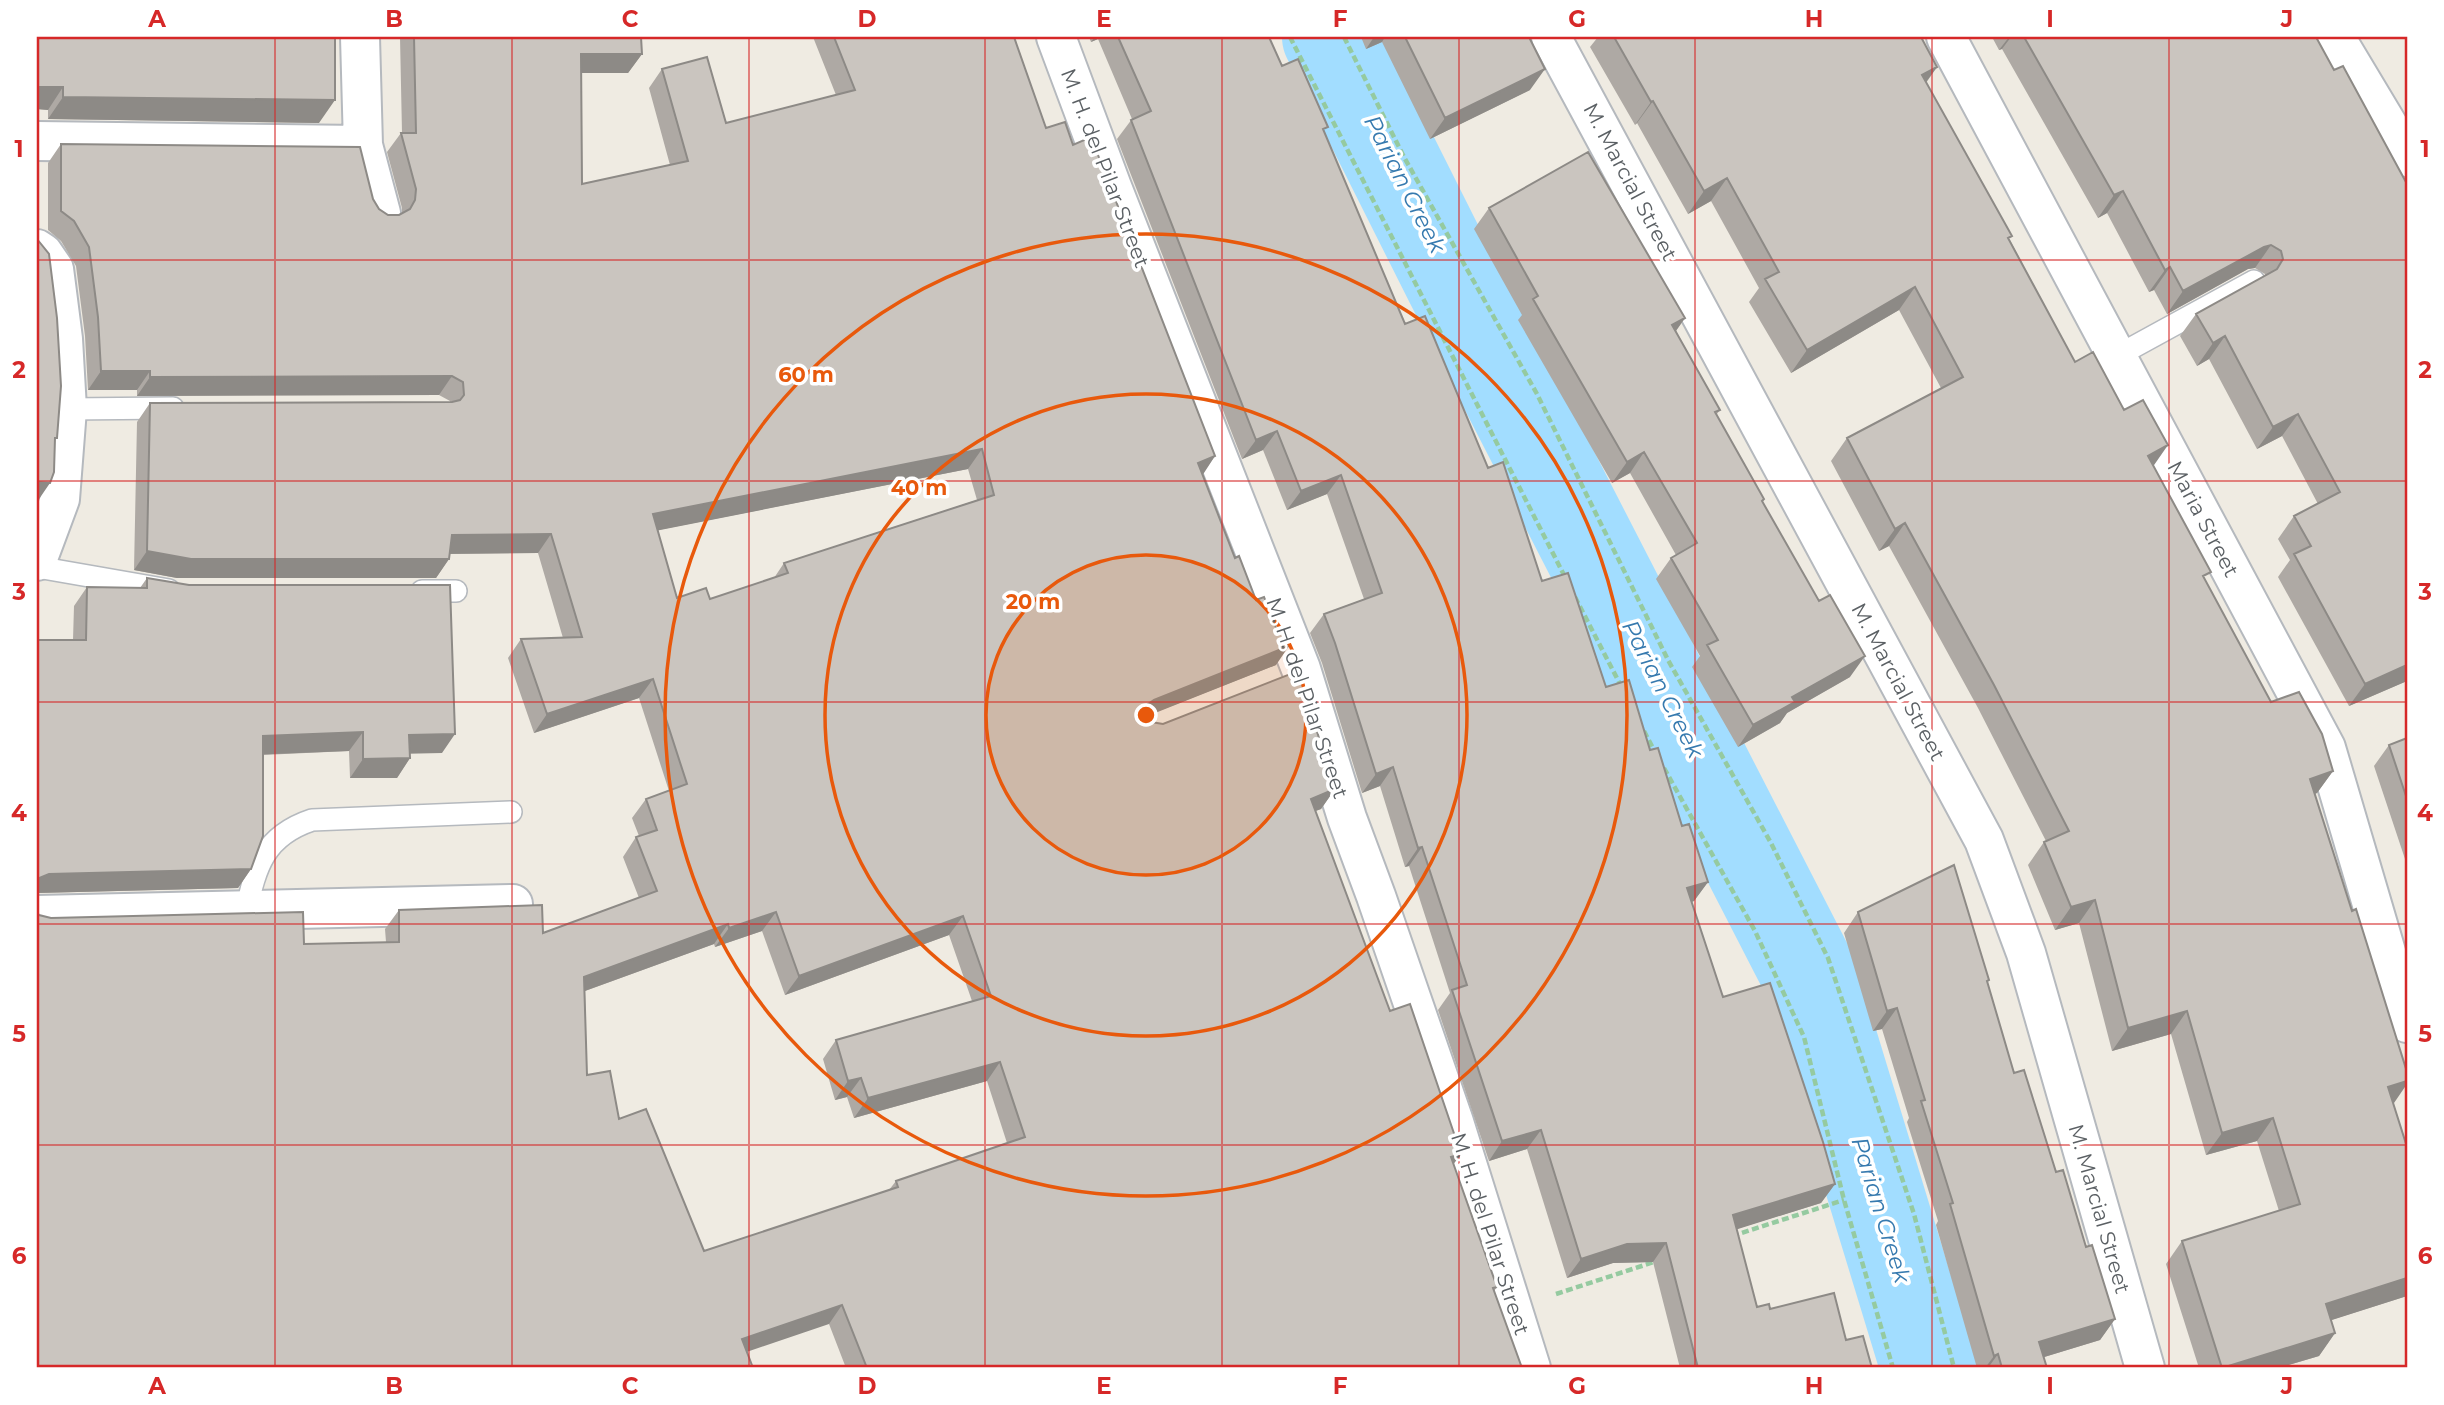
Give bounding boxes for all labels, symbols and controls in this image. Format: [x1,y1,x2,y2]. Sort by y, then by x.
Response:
text: A [147,5,166,33]
text: B [385,5,403,33]
text: C [622,5,639,33]
text: D [858,5,877,33]
text: E [1096,5,1112,33]
text: F [1333,5,1348,33]
text: G [1568,5,1586,33]
text: H [1805,5,1823,33]
text: I [2046,5,2054,33]
text: J [2280,5,2293,33]
street label: M. H. del Pilar Street [1056,65,1155,271]
street label: M. Marcial Street [1578,99,1683,265]
water label: Parian Creek [1358,110,1452,259]
text: 1 [14,135,24,163]
text: 1 [2420,135,2430,163]
text: 2 [12,356,26,384]
text: 2 [2418,356,2432,384]
text: 60 m [778,362,834,387]
street label: Maria Street [2162,457,2244,581]
text: 40 m [891,475,947,500]
text: 3 [11,578,26,606]
text: 3 [2417,578,2432,606]
text: 20 m [1006,589,1060,614]
street label: M. H. del Pilar Street [1261,594,1354,802]
street label: M. Marcial Street [1846,599,1951,765]
water label: Parian Creek [1616,615,1710,764]
centre of rings [1134,703,1158,727]
text: 4 [11,799,27,827]
text: 4 [2417,799,2433,827]
text: 5 [12,1020,26,1048]
text: 5 [2418,1020,2432,1048]
street label: M. Marcial Street [2063,1121,2136,1296]
street label: M. H. del Pilar Street [1446,1130,1535,1338]
water label: Parian Creek [1846,1134,1917,1288]
text: 6 [12,1242,27,1270]
text: 6 [2418,1242,2433,1270]
text: A [147,1372,166,1400]
text: B [385,1372,403,1400]
text: C [622,1372,639,1400]
text: D [858,1372,877,1400]
text: E [1096,1372,1112,1400]
text: F [1333,1372,1348,1400]
text: G [1568,1372,1586,1400]
text: H [1805,1372,1823,1400]
text: I [2046,1372,2054,1400]
text: J [2280,1372,2293,1400]

